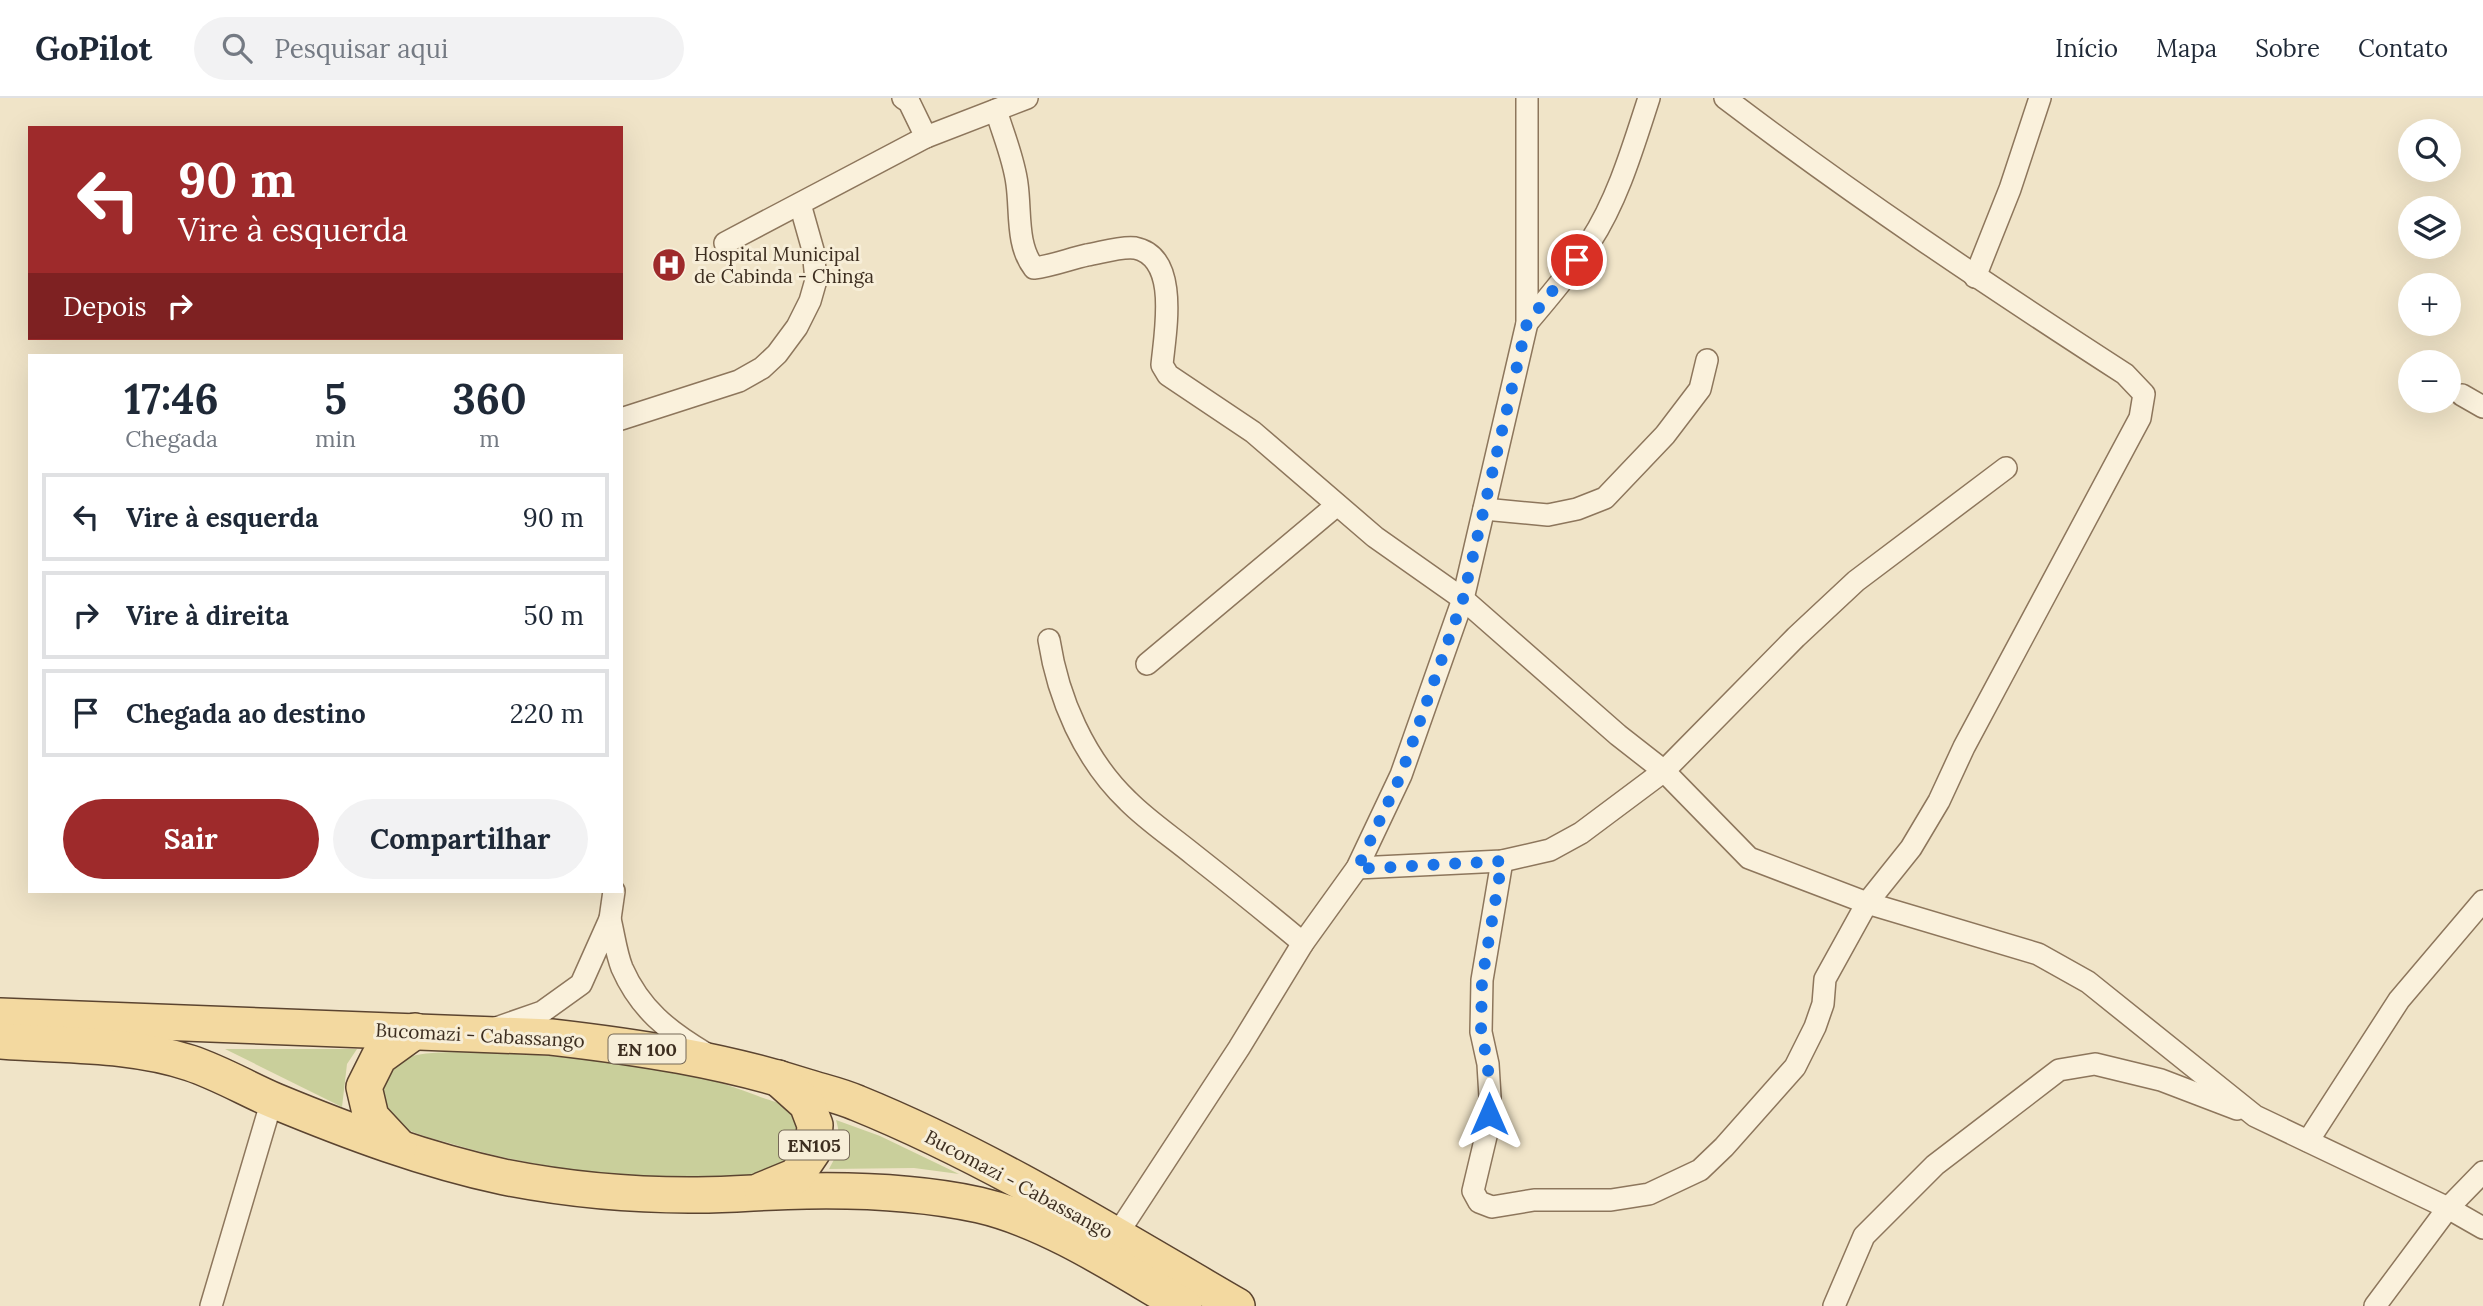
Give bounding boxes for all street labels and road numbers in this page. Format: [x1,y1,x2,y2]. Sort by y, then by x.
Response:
street label: Bucomazi - Cabassango [375,1018,585,1052]
road number: EN 100 [608,1034,686,1064]
street label: Bucomazi - Cabassango [921,1124,1117,1244]
road number: EN105 [779,1130,849,1160]

